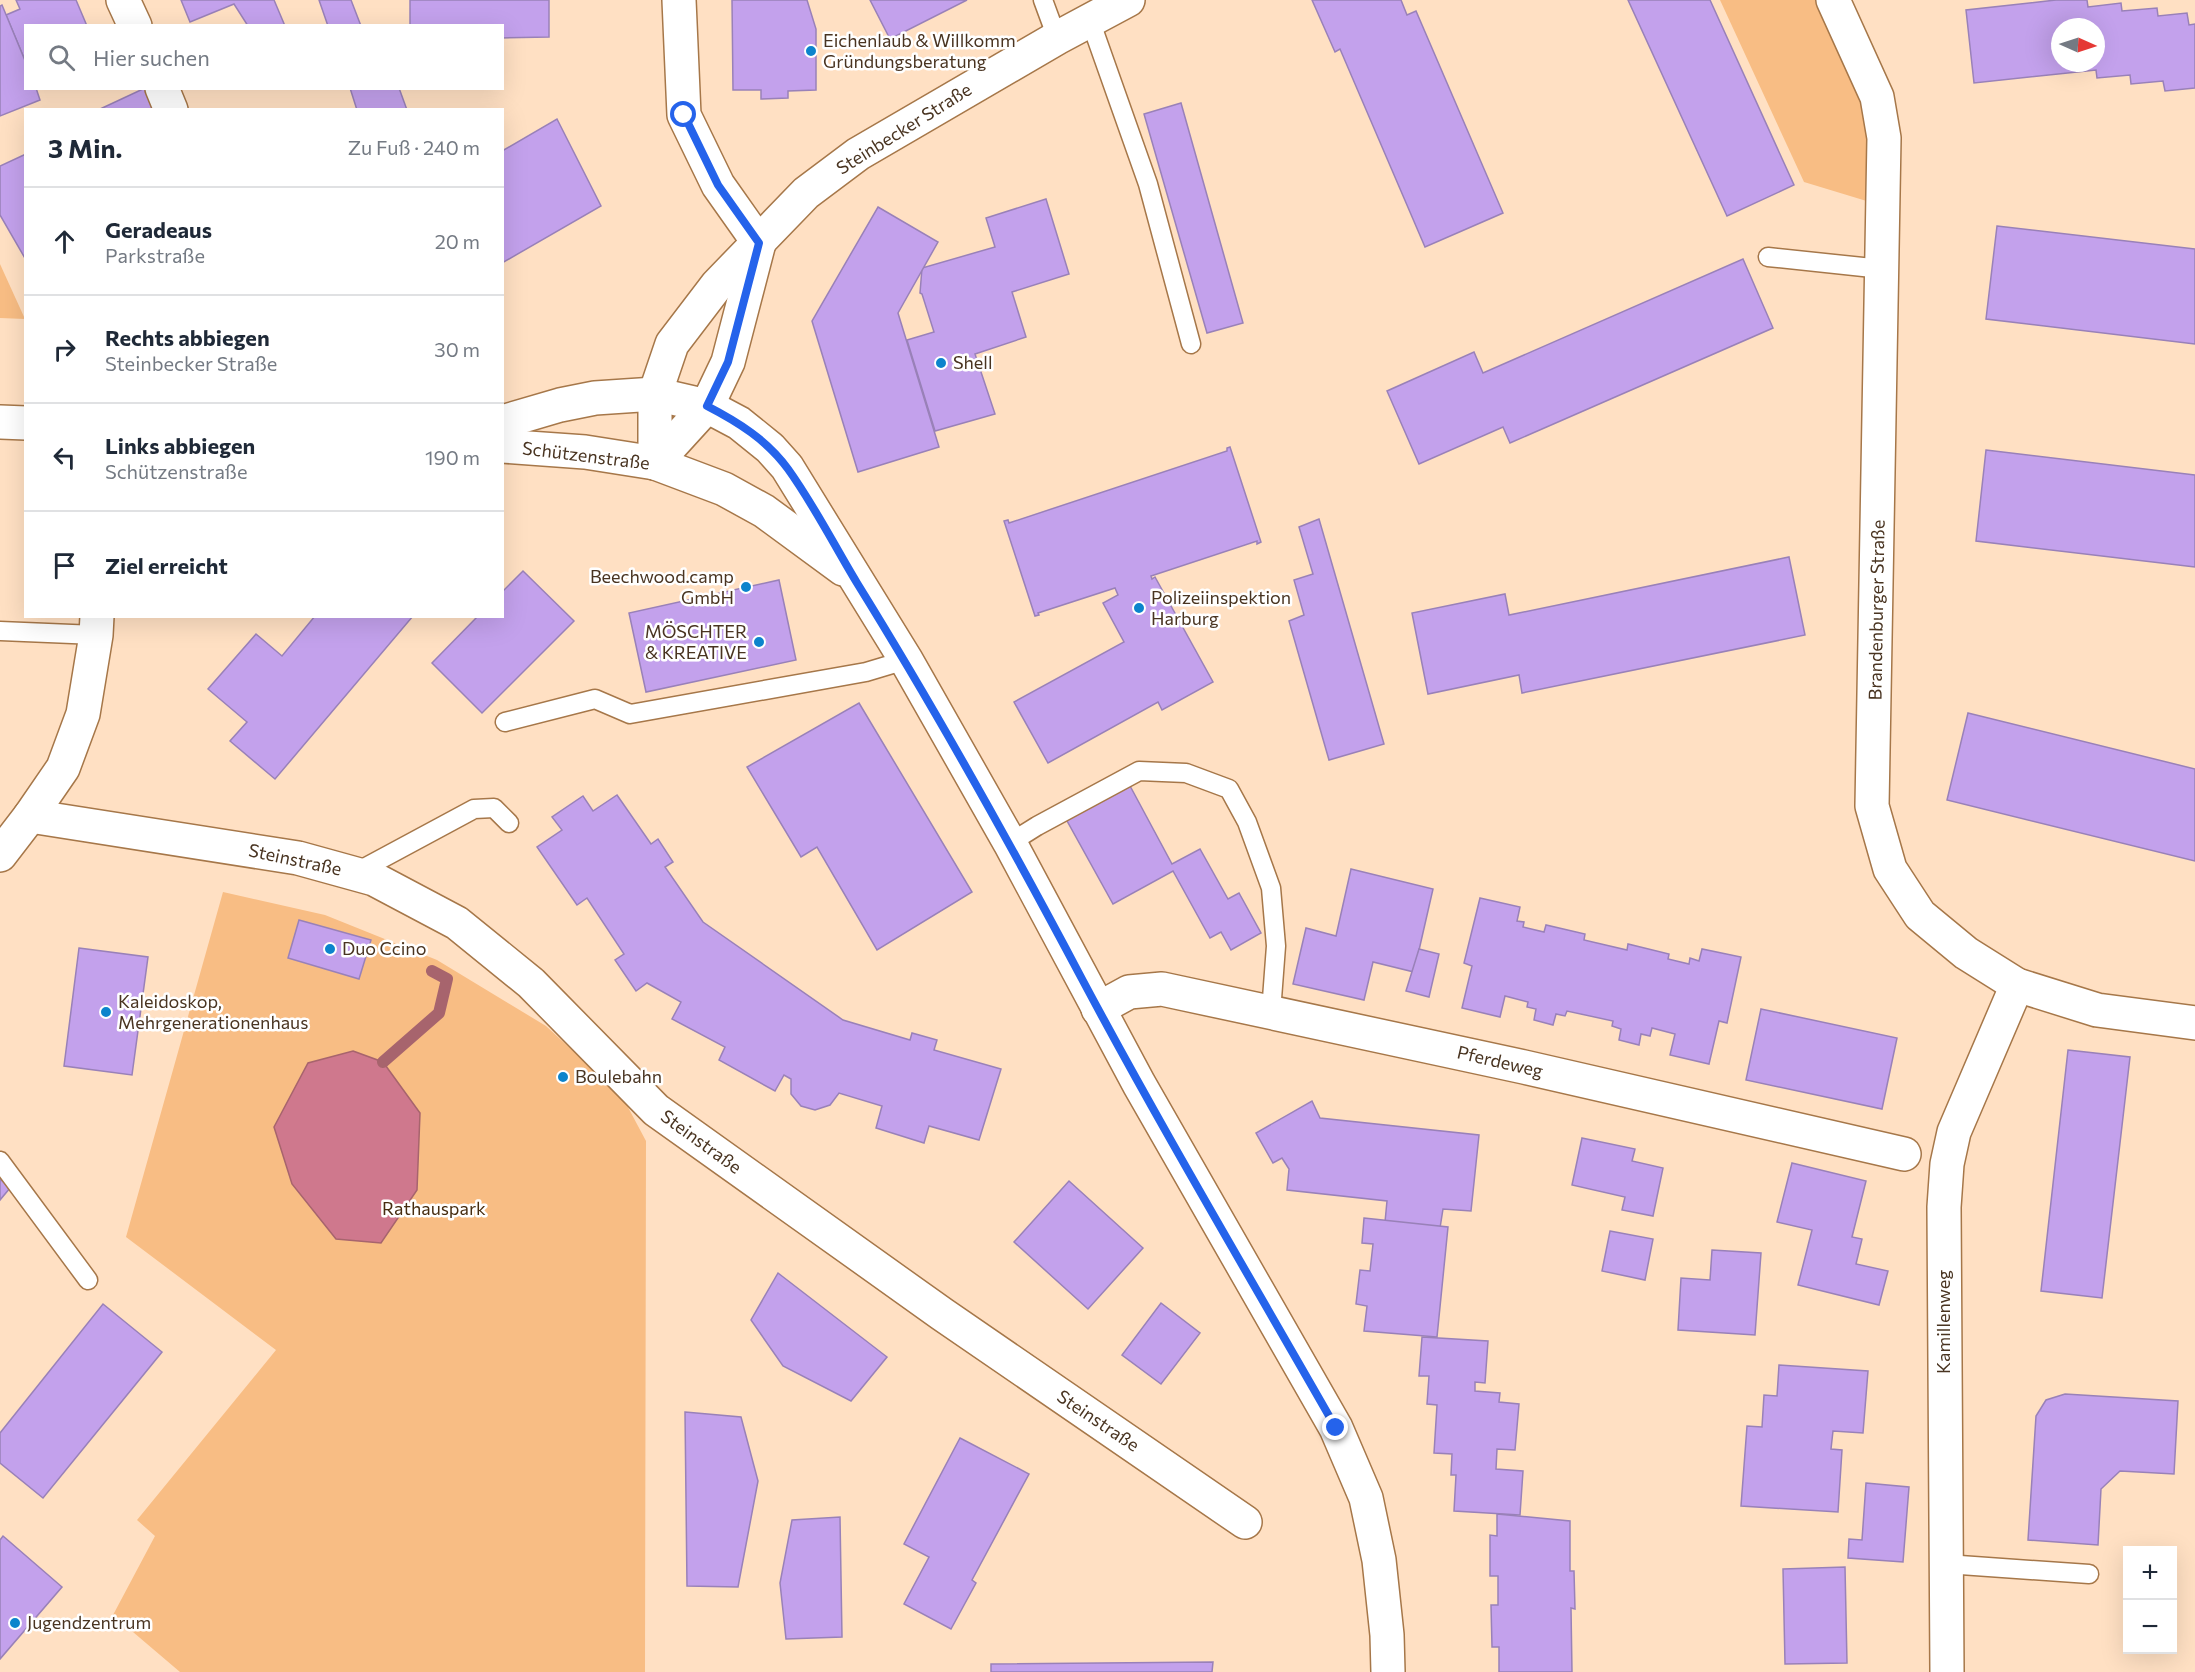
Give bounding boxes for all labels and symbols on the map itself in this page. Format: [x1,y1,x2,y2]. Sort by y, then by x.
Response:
north arrow [2051,18,2105,72]
place label: Eichenlaub & Willkomm Gründungsberatung [823,29,1016,72]
marker: Eichenlaub & Willkomm Gründungsberatung [804,44,818,58]
street label: Steinbecker Straße [832,78,975,179]
route start [670,101,696,127]
place label: Shell [953,351,993,373]
marker: Shell [934,356,948,370]
street label: Schützenstraße [521,436,651,474]
street label: Brandenburger Straße [1863,519,1889,701]
place label: Beechwood.camp GmbH [590,565,734,608]
marker: Beechwood.camp GmbH [739,580,753,594]
place label: Polizeiinspektion Harburg [1151,586,1291,629]
marker: Polizeiinspektion Harburg [1132,601,1146,615]
place label: MÖSCHTER & KREATIVE [645,620,747,663]
marker: MÖSCHTER & KREATIVE [752,635,766,649]
street label: Steinstraße [247,838,344,880]
place label: Duo Ccino [342,937,426,959]
marker: Duo Ccino [323,942,337,956]
place label: Kaleidoskop, Mehrgenerationenhaus [118,990,308,1033]
marker: Kaleidoskop, Mehrgenerationenhaus [99,1005,113,1019]
street label: Pferdeweg [1455,1040,1545,1082]
place label: Boulebahn [575,1065,662,1087]
marker: Boulebahn [556,1070,570,1084]
street label: Steinstraße [657,1105,746,1178]
park label: Rathauspark [382,1197,486,1219]
street label: Kamillenweg [1932,1270,1954,1374]
street label: Steinstraße [1053,1385,1144,1456]
route end [1322,1414,1348,1440]
place label: Jugendzentrum [27,1611,151,1633]
marker: Jugendzentrum [8,1616,22,1630]

